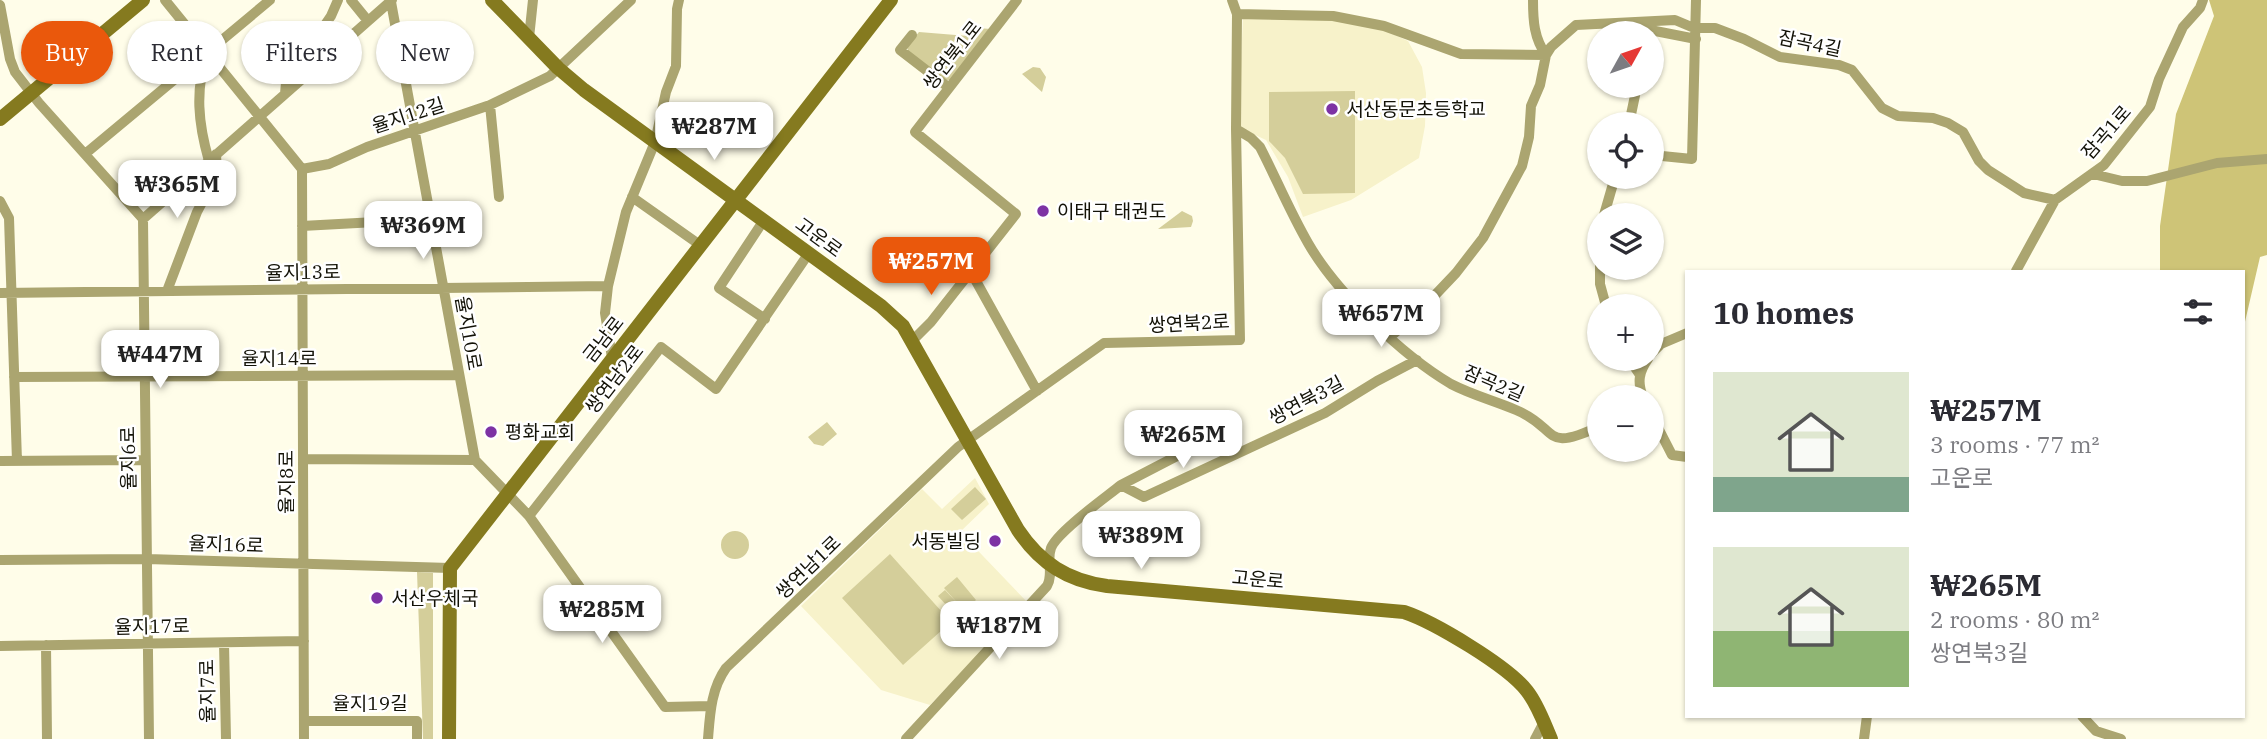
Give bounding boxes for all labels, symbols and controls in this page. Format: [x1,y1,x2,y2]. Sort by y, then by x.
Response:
street label: 쌍연북1로 [918,16,986,94]
chip: Buy [21,21,113,84]
chip: Rent [127,21,227,84]
chip: Filters [241,21,362,84]
chip: New [376,21,474,84]
north arrow [1587,21,1664,98]
map controls [1587,21,1664,462]
street label: 잠곡4길 [1776,25,1844,61]
street label: 율지12길 [369,92,447,138]
place label: 서산동문초등학교 [1346,97,1486,121]
street label: 잠곡1로 [2076,100,2136,164]
marker: 서산동문초등학교 [1324,101,1340,117]
pin: ₩287M [665,102,763,162]
text: ₩287M [671,110,757,140]
button: locate [1587,112,1664,189]
pin: ₩365M [128,160,226,220]
text: ₩365M [134,168,220,198]
place label: 이태구 태권도 [1057,199,1166,223]
pin: ₩369M [374,202,472,261]
marker: 이태구 태권도 [1035,203,1051,219]
button: layers [1587,203,1664,280]
text: ₩369M [380,209,466,239]
street label: 고운로 [791,212,847,262]
pin: ₩257M [882,238,980,297]
text: ₩257M [888,245,974,275]
street label: 율지13로 [265,259,341,285]
pin: ₩657M [1332,290,1430,349]
text: 10 homes [1713,293,1854,332]
icon: filters [2179,293,2217,331]
street label: 율지10로 [451,294,487,372]
button: + [1587,294,1664,371]
text: ₩657M [1338,297,1424,327]
street label: 쌍연북2로 [1148,309,1230,337]
street label: 금남로 [577,311,629,367]
pin: ₩447M [111,330,209,390]
text: ₩447M [117,338,203,368]
street label: 쌍연남2로 [580,340,648,418]
street label: 율지14로 [241,346,317,370]
street label: 잠곡2길 [1460,359,1528,407]
street label: 쌍연북3길 [1264,370,1348,430]
button: − [1587,385,1664,462]
text: ₩257M [1930,390,2042,429]
icon: home [1769,400,1853,484]
pin: ₩265M [1134,410,1232,470]
text: ₩265M [1140,418,1226,448]
place label: 평화교회 [505,420,575,444]
marker: 평화교회 [483,424,499,440]
street label: 율지6로 [115,426,141,490]
text: 3 rooms · 77 m² [1930,429,2100,459]
street label: 율지8로 [274,450,298,514]
text: 고운로 [1930,462,1993,492]
pin: ₩389M [1092,512,1190,571]
text: ₩389M [1098,519,1184,549]
place label: 서동빌딩 [911,529,981,553]
street label: 쌍연남1로 [770,530,846,604]
street label: 율지16로 [188,531,264,557]
marker: 서동빌딩 [987,533,1003,549]
street label: 고운로 [1231,565,1285,593]
text: ₩265M [1930,565,2042,604]
icon: home [1769,575,1853,659]
place label: 서산우체국 [391,586,478,610]
pin: ₩285M [553,586,651,645]
marker: 서산우체국 [369,590,385,606]
text: ₩285M [559,593,645,623]
pin: ₩187M [950,602,1048,661]
text: 2 rooms · 80 m² [1930,604,2100,634]
text: ₩187M [956,609,1042,639]
street label: 율지17로 [114,613,190,639]
text: 쌍연북3길 [1930,637,2028,667]
street label: 율지7로 [194,659,220,723]
street label: 율지19길 [332,691,408,715]

